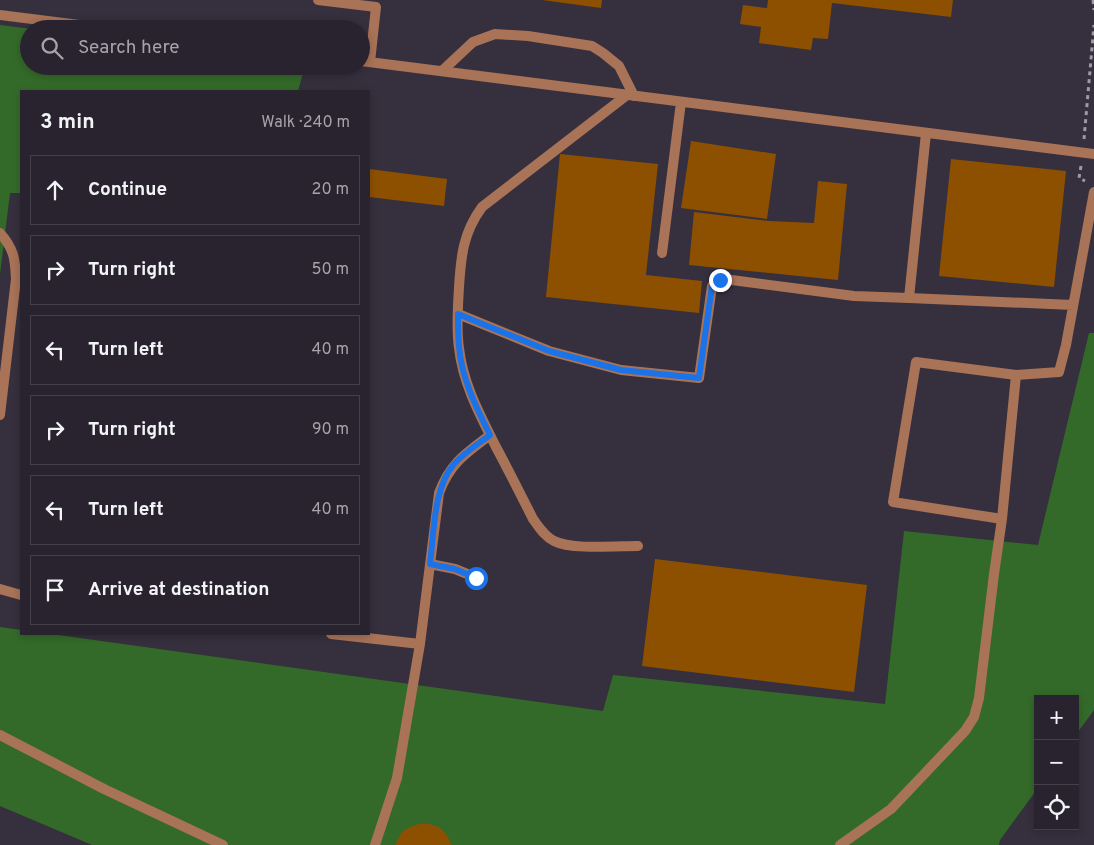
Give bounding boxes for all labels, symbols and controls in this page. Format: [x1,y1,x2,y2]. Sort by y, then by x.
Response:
search box [20,20,370,75]
icon: search [38,34,66,62]
text: Search here [78,36,180,60]
text: 3 min [40,109,95,136]
text: Walk · 240 m [261,113,350,133]
icon: ahead [41,176,69,204]
text: Continue [88,178,167,202]
text: 20 m [312,180,349,200]
icon: right [41,256,69,284]
text: Turn right [88,258,176,282]
text: 50 m [312,260,349,280]
route end [709,269,732,292]
icon: left [41,336,69,364]
text: Turn left [88,338,164,362]
text: 40 m [311,340,349,360]
icon: right [41,416,69,444]
text: Turn right [88,418,176,442]
text: 90 m [312,420,349,440]
icon: left [41,496,69,524]
text: Turn left [88,498,164,522]
text: 40 m [311,500,349,520]
route start [465,567,488,590]
icon: arrive [41,576,69,604]
text: Arrive at destination [88,578,269,602]
map controls [1034,695,1079,830]
button: + [1034,695,1079,740]
button: − [1034,740,1079,785]
button: locate [1034,785,1079,830]

